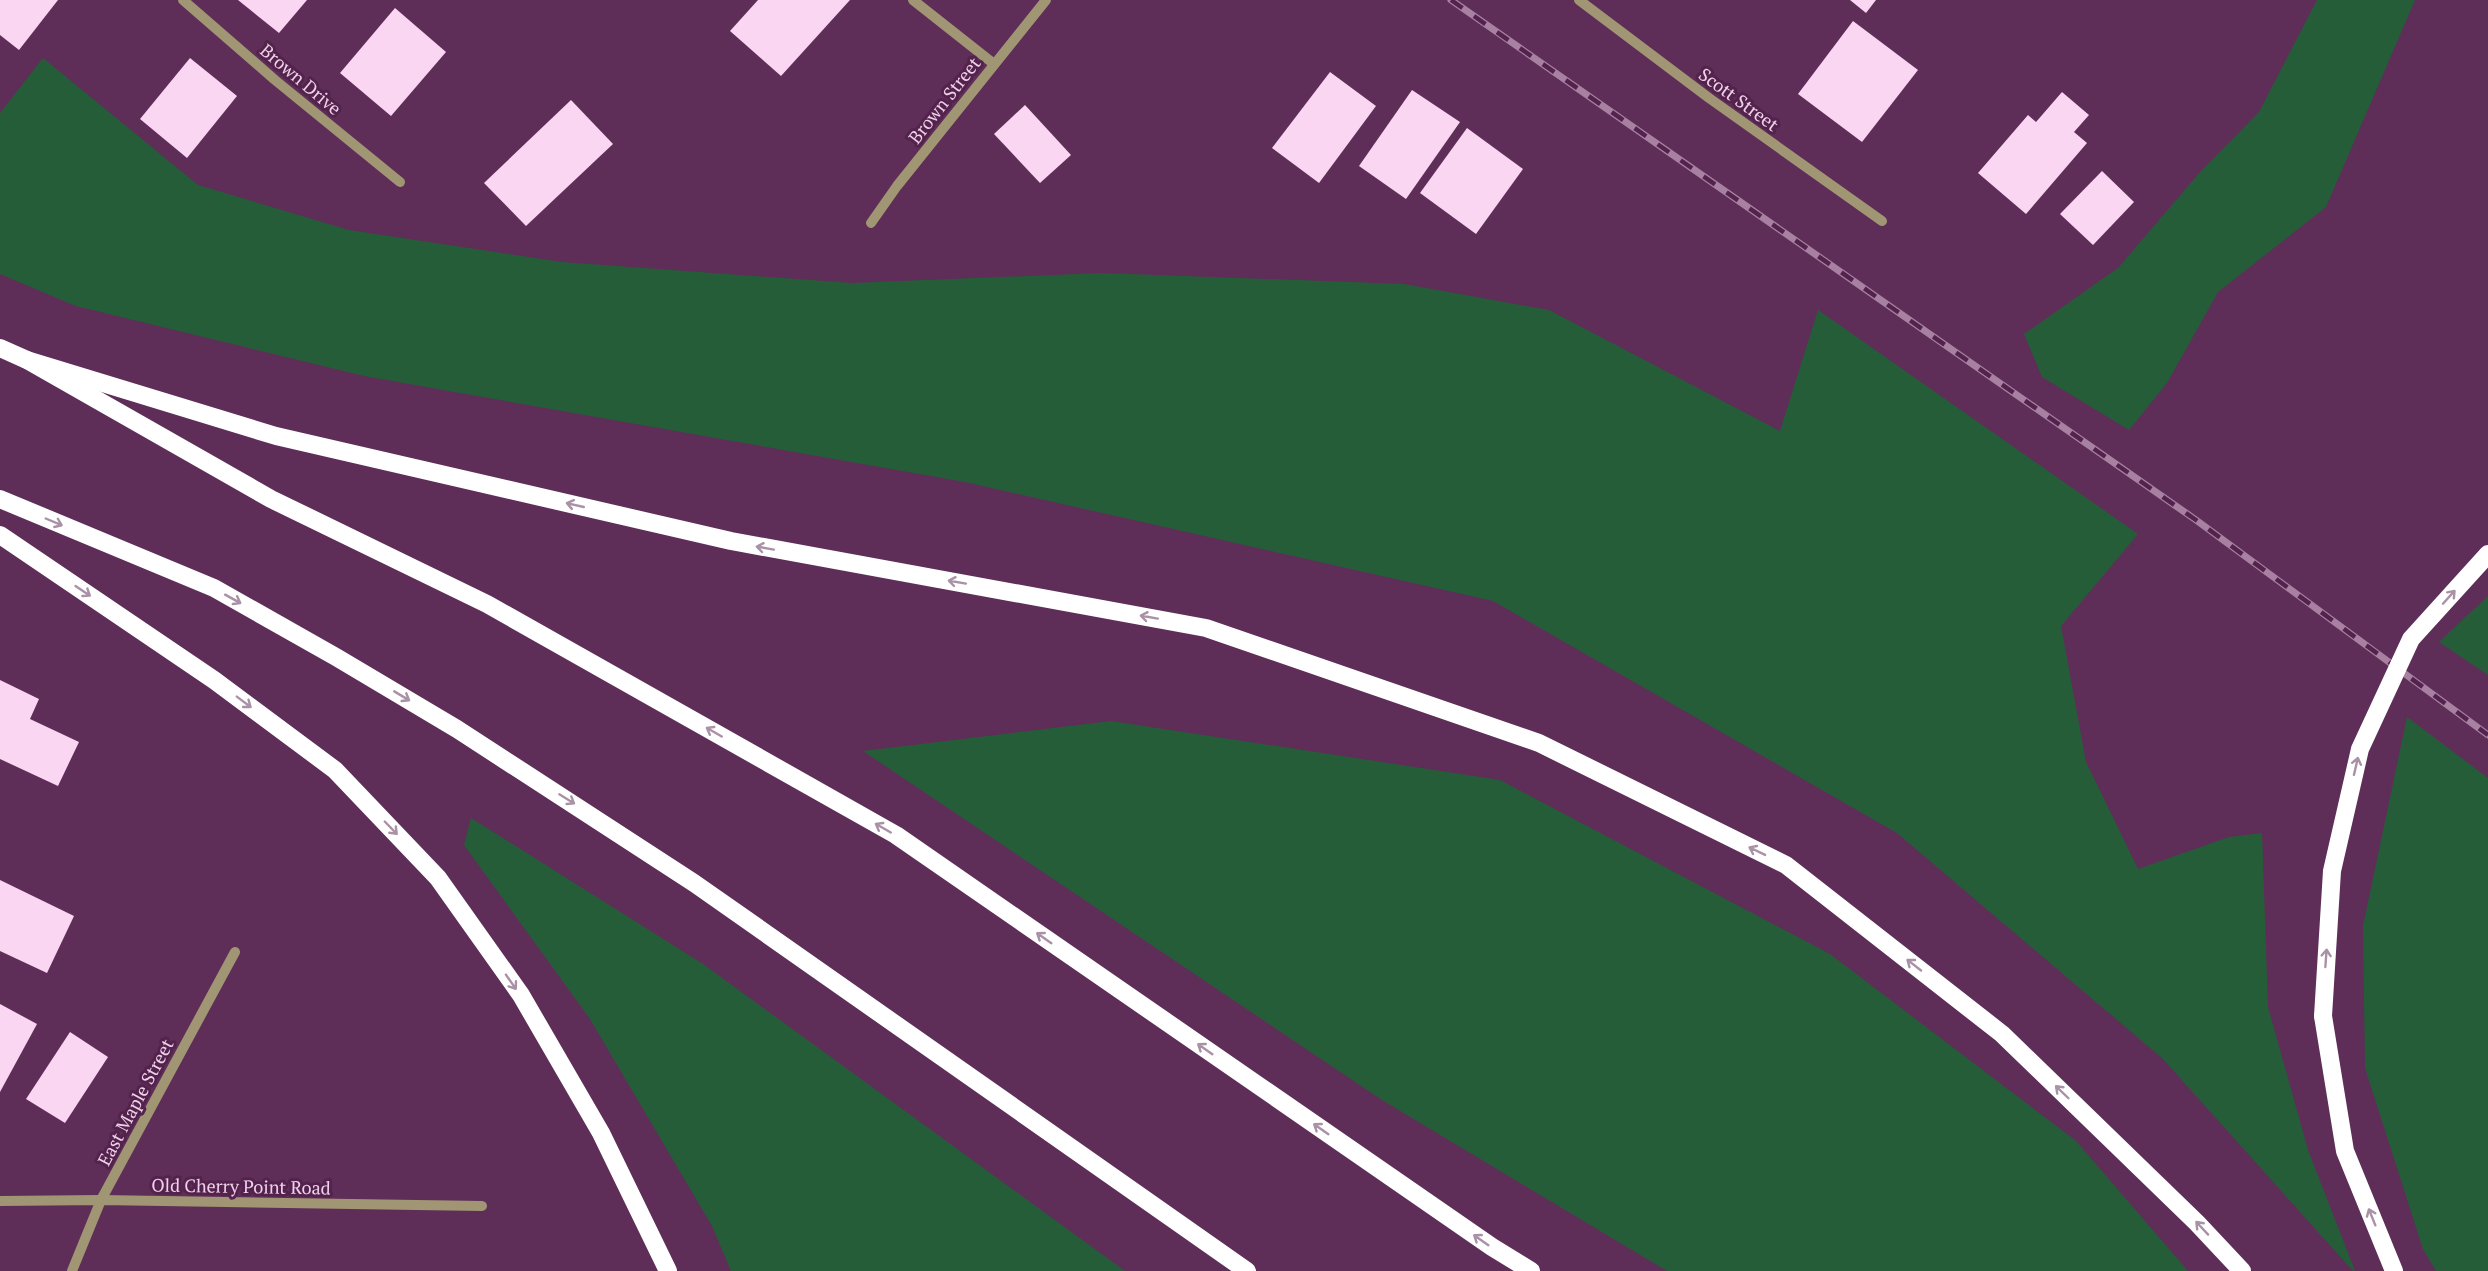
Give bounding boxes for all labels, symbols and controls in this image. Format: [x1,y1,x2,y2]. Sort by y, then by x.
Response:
street label: Brown Drive [255,38,347,120]
street label: Brown Street [903,51,986,148]
street label: Scott Street [1694,62,1784,136]
one-way arrow [565,499,585,510]
one-way arrow [44,517,63,528]
one-way arrow [756,542,775,553]
one-way arrow [947,577,967,588]
one-way arrow [75,585,92,598]
one-way arrow [2442,590,2456,605]
one-way arrow [224,593,241,605]
one-way arrow [1139,612,1159,623]
one-way arrow [393,691,410,703]
one-way arrow [236,695,252,708]
one-way arrow [706,726,723,738]
one-way arrow [2351,756,2362,776]
one-way arrow [558,794,575,806]
one-way arrow [384,821,399,836]
one-way arrow [875,822,893,833]
one-way arrow [1749,845,1766,857]
one-way arrow [1037,932,1053,944]
one-way arrow [2321,948,2332,968]
one-way arrow [1907,959,1923,972]
one-way arrow [505,973,517,989]
street label: East Maple Street [92,1034,179,1170]
one-way arrow [1197,1043,1213,1055]
one-way arrow [2055,1085,2070,1099]
one-way arrow [1313,1123,1329,1135]
street label: Old Cherry Point Road [151,1172,331,1200]
one-way arrow [2365,1208,2376,1227]
one-way arrow [2194,1221,2209,1236]
one-way arrow [1474,1234,1490,1246]

